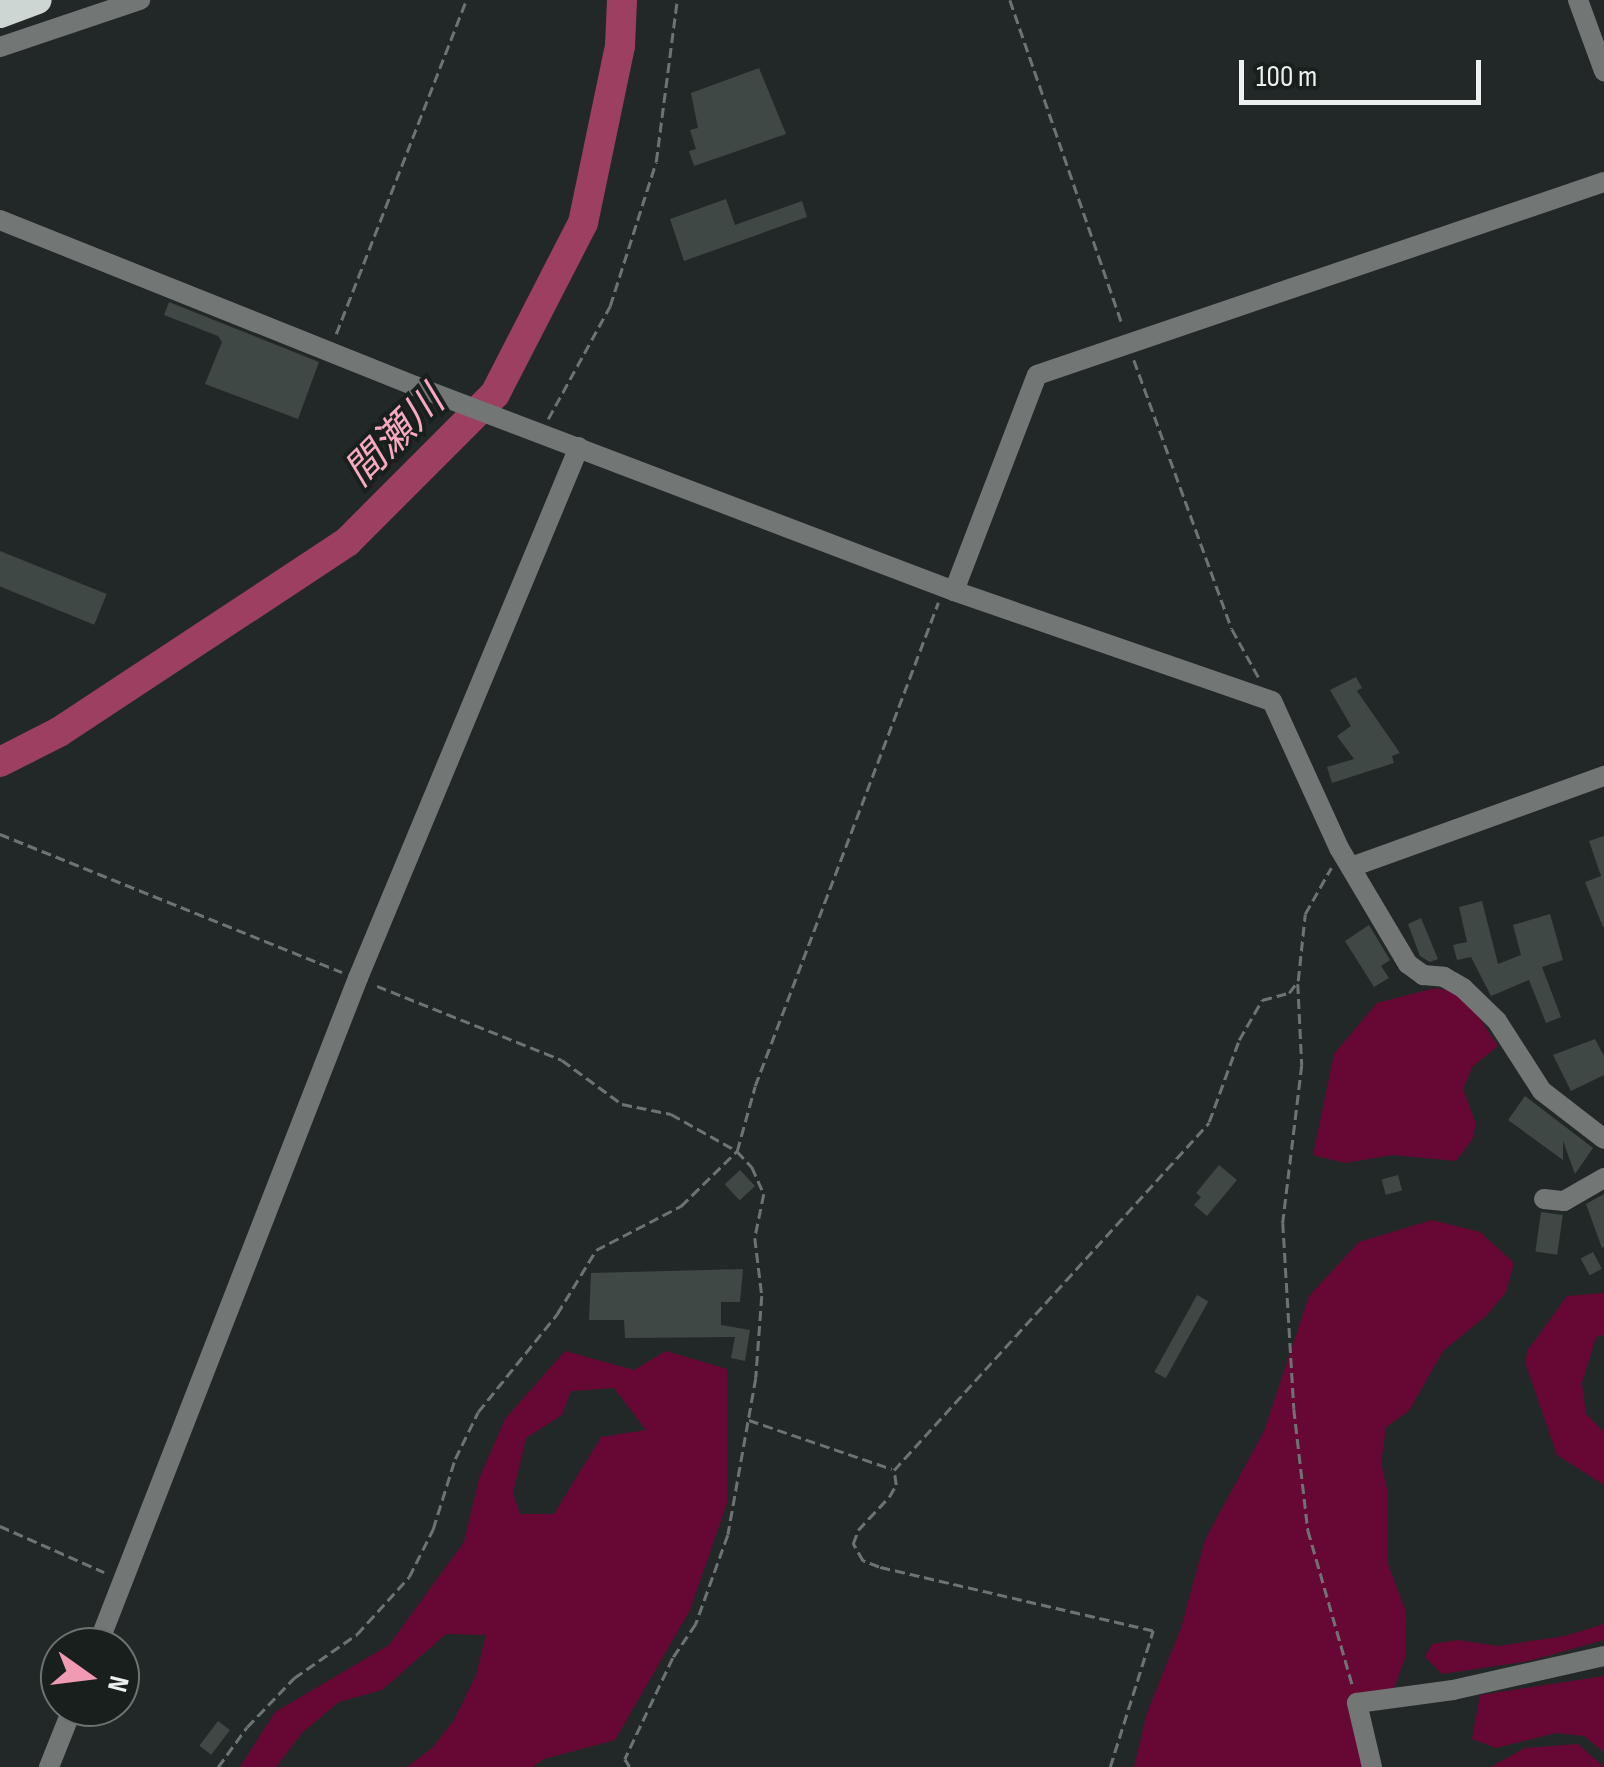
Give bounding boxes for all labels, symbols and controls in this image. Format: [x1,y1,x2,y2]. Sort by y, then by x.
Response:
scale bar [1244,40,1486,102]
text: 100 m [1256,59,1317,95]
water label: 間瀬川 [336,378,454,496]
north arrow [40,1627,140,1727]
text: N [100,1673,135,1695]

